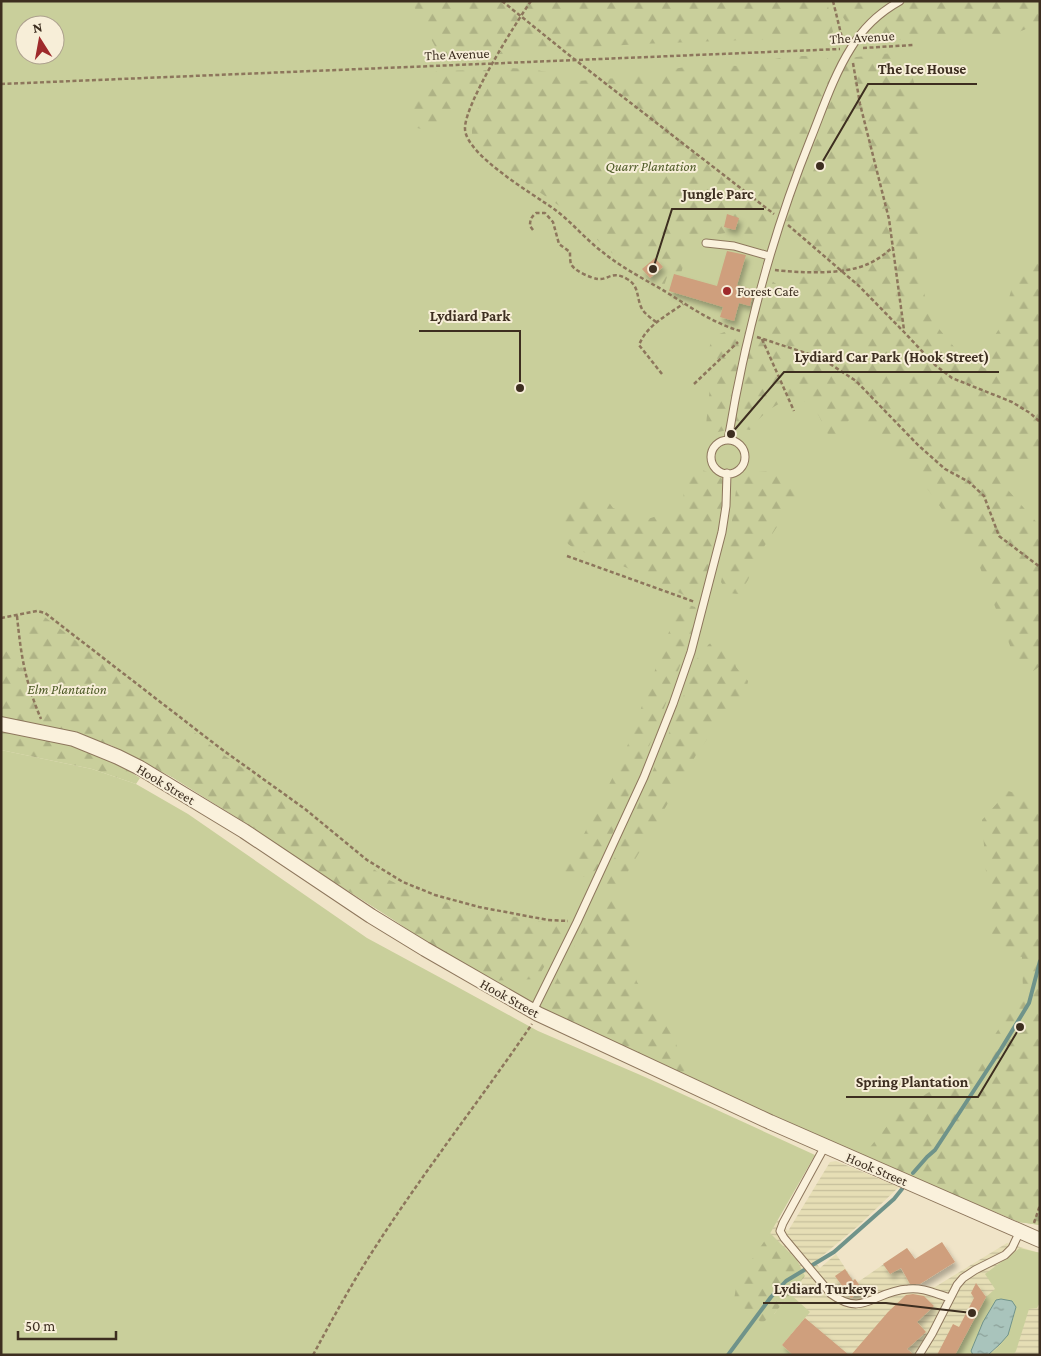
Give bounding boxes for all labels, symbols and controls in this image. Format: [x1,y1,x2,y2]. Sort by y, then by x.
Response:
north arrow [15,15,65,65]
text: N [31,18,44,36]
street label: The Avenue [829,27,895,47]
street label: The Avenue [424,45,490,63]
callout: The Ice House [868,54,977,84]
text: The Ice House [878,61,966,77]
park label: Quarr Plantation [605,158,697,174]
callout: Jungle Parc [672,179,764,209]
text: Jungle Parc [680,186,754,202]
place label: Forest Cafe [737,283,799,299]
marker: Forest Cafe [721,285,733,297]
callout: Lydiard Park [419,301,520,331]
text: Lydiard Park [430,308,511,324]
callout: Lydiard Car Park (Hook Street) [784,342,999,372]
text: Lydiard Car Park (Hook Street) [795,349,989,366]
park label: Elm Plantation [27,681,107,697]
street label: Hook Street [134,760,198,808]
street label: Hook Street [478,975,543,1021]
callout: Spring Plantation [846,1067,978,1097]
text: Spring Plantation [856,1074,969,1090]
street label: Hook Street [844,1149,910,1189]
callout: Lydiard Turkeys [763,1273,886,1303]
text: Lydiard Turkeys [774,1281,876,1297]
scale bar [18,1308,115,1340]
text: 50 m [25,1318,55,1334]

